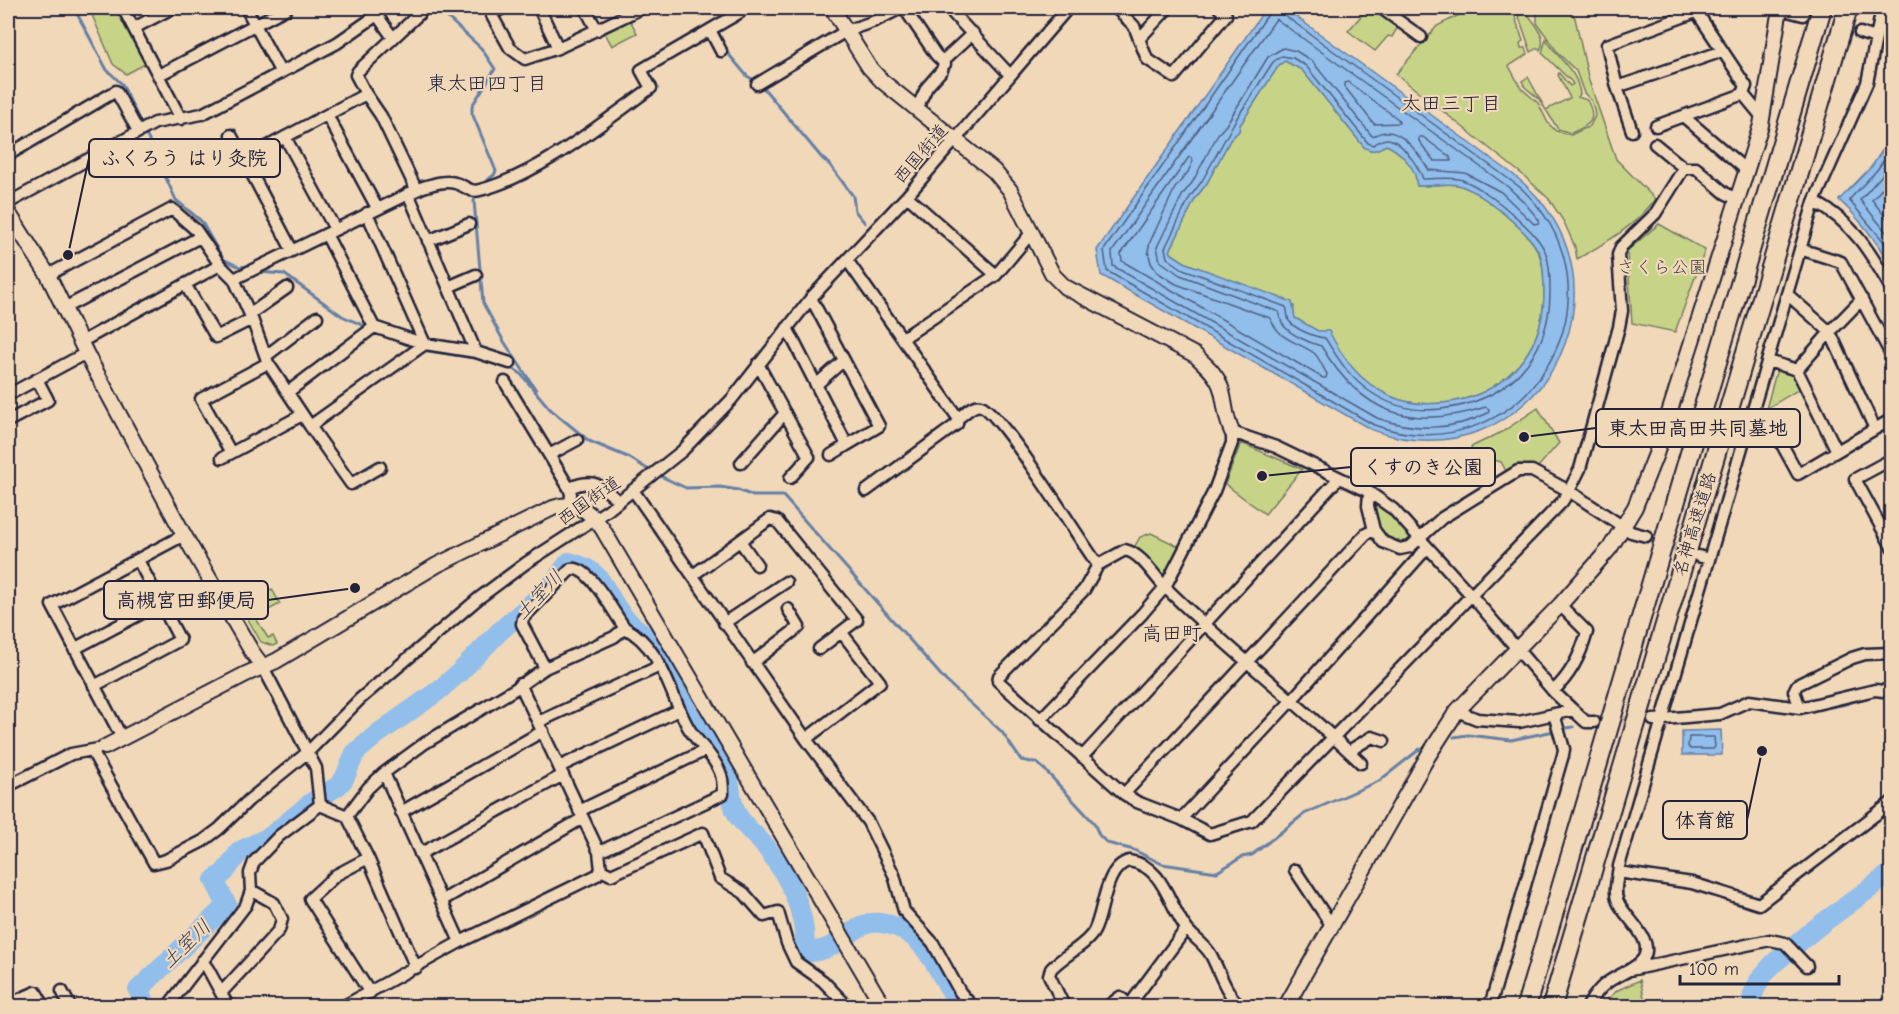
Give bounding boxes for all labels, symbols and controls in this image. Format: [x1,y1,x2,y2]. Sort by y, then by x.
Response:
district label: 東太田四丁目 [427,72,547,95]
district label: 太田三丁目 [1401,92,1501,115]
street label: 西国街道 [889,120,953,188]
callout: ふくろう はり灸院 [89,139,280,177]
text: ふくろう はり灸院 [101,147,267,170]
park label: さくら公園 [1617,257,1707,278]
callout: 東太田高田共同墓地 [1596,409,1800,447]
text: 東太田高田共同墓地 [1608,417,1788,440]
callout: くすのき公園 [1351,448,1495,486]
text: くすのき公園 [1363,456,1483,479]
street label: 名神高速道路 [1669,469,1721,579]
street label: 西国街道 [553,472,625,530]
water label: 土室川 [510,565,568,625]
callout: 高槻宮田郵便局 [104,581,268,619]
text: 高槻宮田郵便局 [116,589,256,612]
district label: 高田町 [1142,622,1202,645]
callout: 体育館 [1663,801,1747,839]
text: 体育館 [1675,809,1735,832]
water label: 土室川 [156,915,216,973]
scale bar [1680,948,1839,986]
text: 100 m [1689,959,1739,980]

